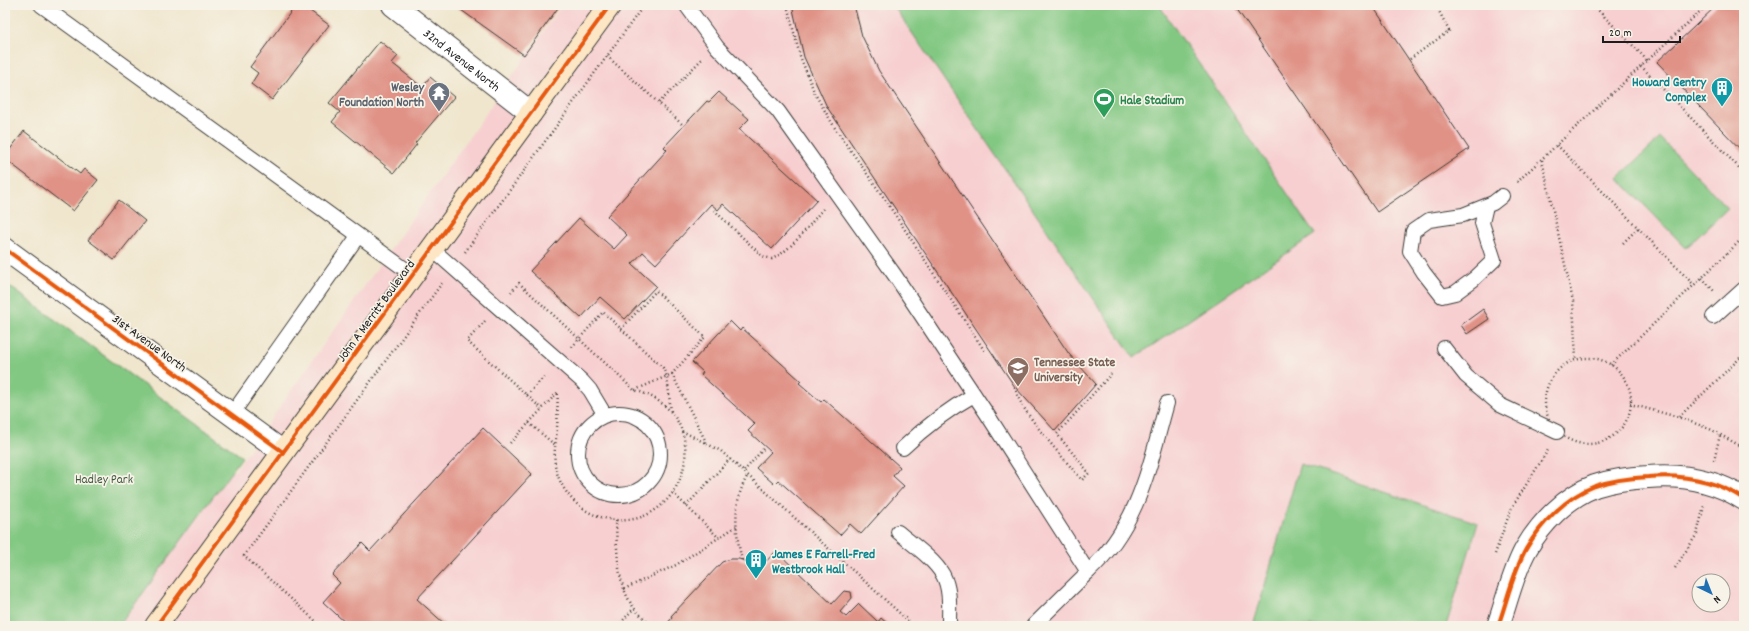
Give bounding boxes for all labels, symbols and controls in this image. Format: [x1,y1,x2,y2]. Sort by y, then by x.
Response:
scale bar [1603,18,1680,44]
street label: 32nd Avenue North [418,25,503,97]
text: 20 m [1609,25,1632,42]
place label: Howard Gentry Complex [1632,74,1707,108]
building icon: Howard Gentry Complex [1709,75,1735,108]
place label: Wesley Foundation North [339,79,425,113]
temple icon: Wesley Foundation North [426,80,452,113]
sports icon: Hale Stadium [1091,86,1117,119]
place label: Hale Stadium [1120,92,1184,111]
street label: John A Merritt Boulevard [333,256,421,367]
street label: 31st Avenue North [107,310,190,378]
place label: Tennessee State University [1034,354,1115,388]
school or university icon: Tennessee State University [1005,355,1031,388]
park label: Hadley Park [75,471,133,490]
place label: James E Farrell-Fred Westbrook Hall [772,546,875,580]
building icon: James E Farrell-Fred Westbrook Hall [743,547,769,580]
north arrow [1691,573,1731,613]
text: N [1709,591,1724,607]

